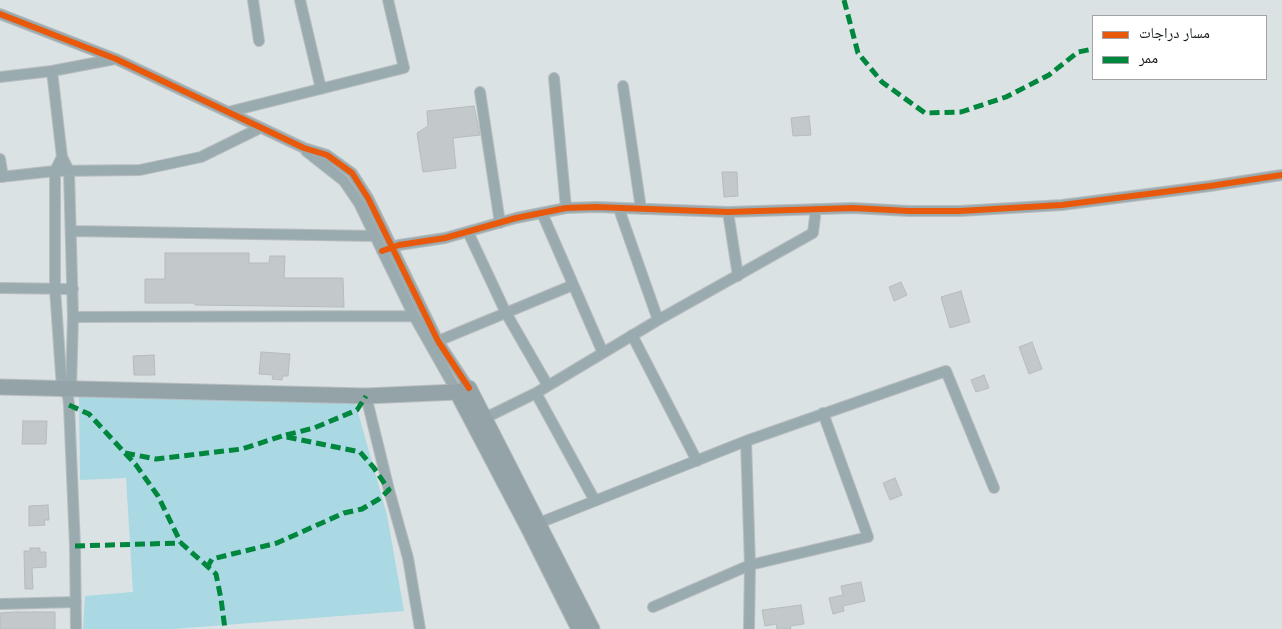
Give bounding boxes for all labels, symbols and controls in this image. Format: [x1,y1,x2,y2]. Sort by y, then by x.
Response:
legend [1092,15,1267,80]
text: مسار دراجات [1139,23,1210,43]
text: ممر [1139,48,1158,68]

